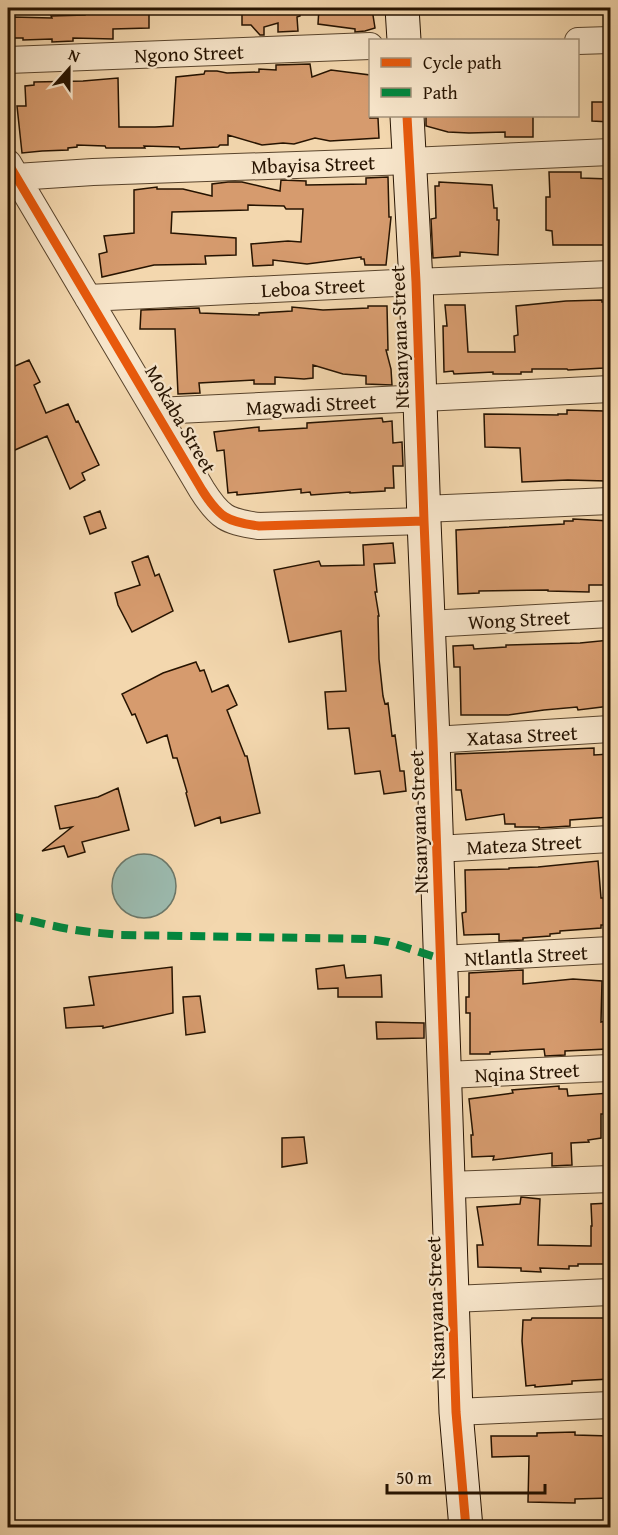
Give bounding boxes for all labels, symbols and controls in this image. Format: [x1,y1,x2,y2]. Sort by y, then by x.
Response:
street label: Ngono Street [134,37,244,69]
north arrow [39,39,99,99]
legend [369,39,579,117]
text: N [65,42,84,68]
text: Cycle path [423,49,502,76]
text: Path [423,79,458,106]
street label: Mbayisa Street [250,147,376,181]
street label: Ntsanyana Street [382,265,416,409]
street label: Leboa Street [260,270,366,304]
street label: Mokaba Street [138,359,224,479]
street label: Magwadi Street [245,386,377,422]
street label: Wong Street [467,602,571,636]
street label: Xatasa Street [466,718,578,752]
street label: Ntsanyana Street [401,750,435,894]
street label: Mateza Street [466,826,582,862]
street label: Ntlantla Street [464,937,588,973]
street label: Nqina Street [474,1055,580,1089]
street label: Ntsanyana Street [418,1236,452,1380]
scale bar [387,1457,544,1495]
text: 50 m [396,1464,432,1491]

